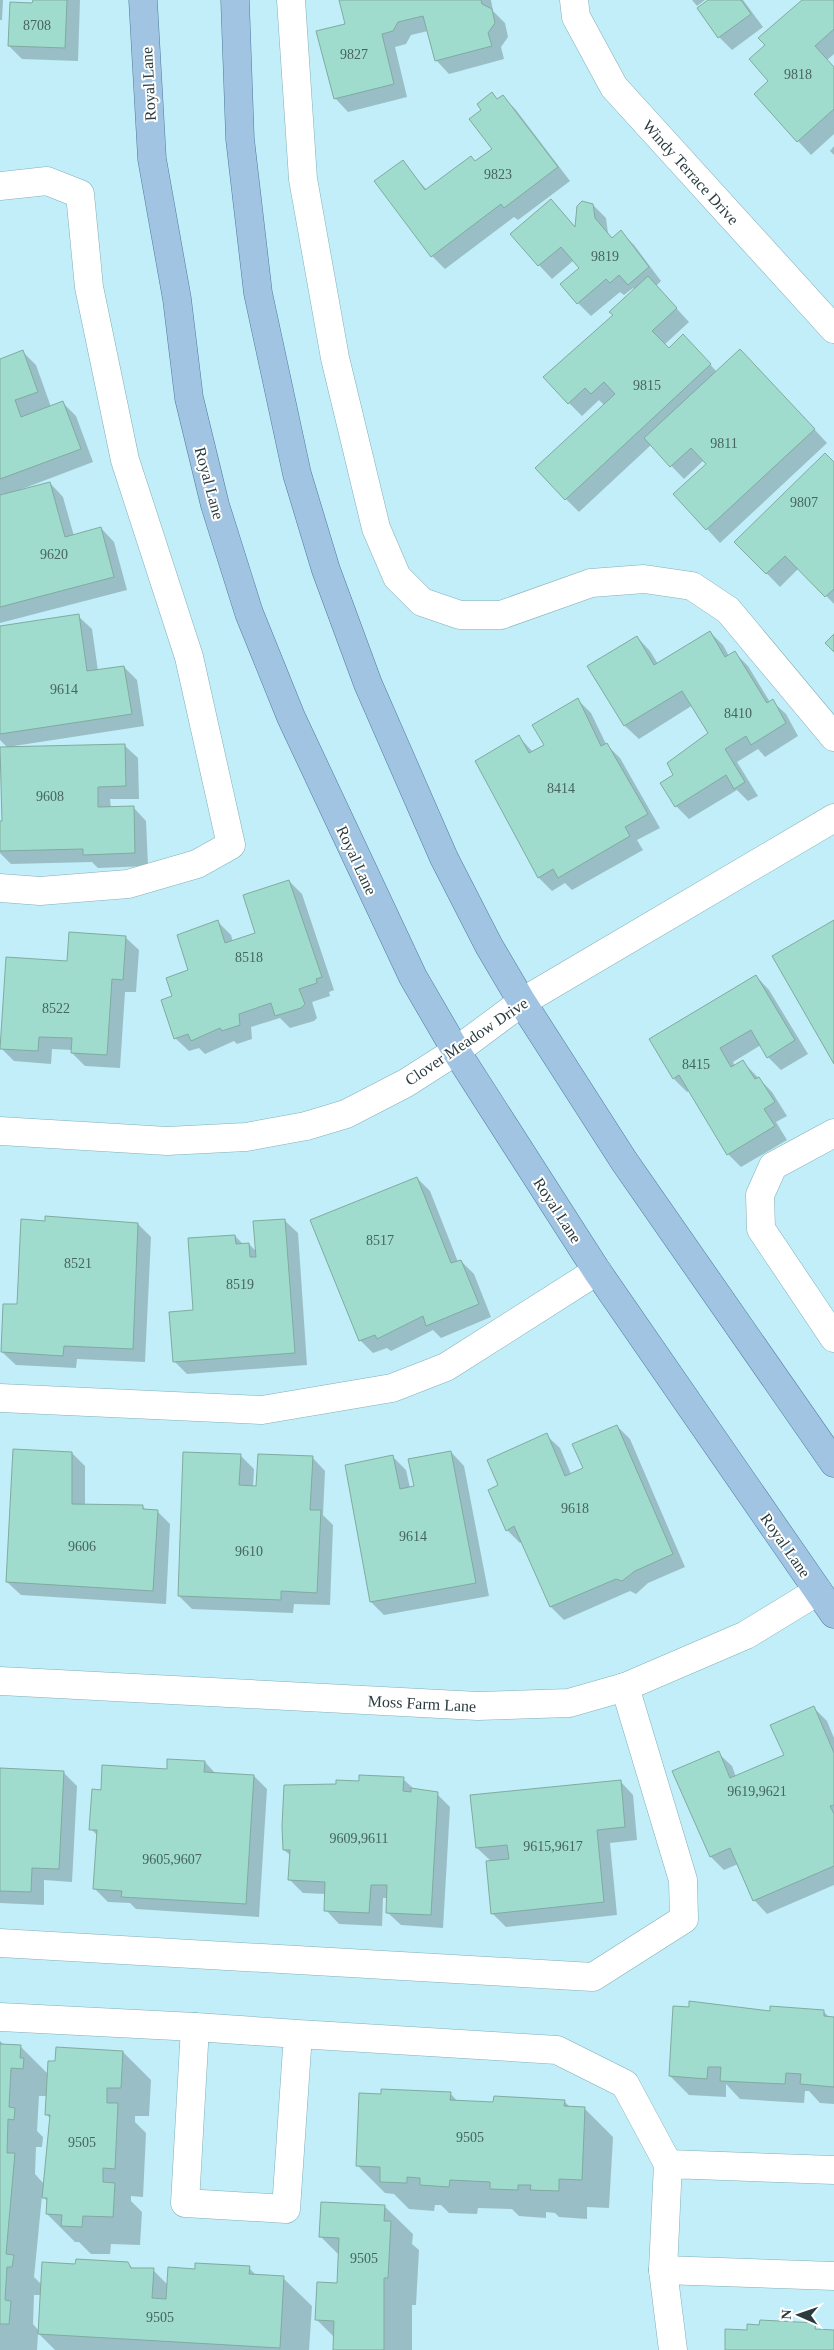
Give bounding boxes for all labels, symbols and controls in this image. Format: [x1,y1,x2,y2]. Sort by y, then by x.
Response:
house number: 8708 [23,18,51,33]
street label: Royal Lane [138,46,160,121]
house number: 9827 [340,47,368,62]
house number: 9818 [784,67,812,82]
street label: Windy Terrace Drive [638,117,742,229]
house number: 9823 [484,167,512,182]
house number: 9819 [591,249,619,264]
house number: 9815 [633,378,661,393]
house number: 9811 [710,436,738,451]
street label: Royal Lane [191,445,227,521]
house number: 9807 [790,495,818,510]
house number: 9620 [40,547,68,562]
house number: 9614 [50,682,78,697]
house number: 8410 [724,706,752,721]
house number: 8414 [547,781,575,796]
house number: 9608 [36,789,64,804]
street label: Royal Lane [332,823,380,898]
house number: 8518 [235,950,263,965]
street label: Clover Meadow Drive [402,994,531,1089]
house number: 8522 [42,1001,70,1016]
house number: 8415 [682,1057,710,1072]
street label: Royal Lane [529,1175,585,1247]
house number: 8517 [366,1233,394,1248]
house number: 8521 [64,1256,92,1271]
house number: 8519 [226,1277,254,1292]
house number: 9618 [561,1501,589,1516]
street label: Royal Lane [757,1510,814,1581]
house number: 9614 [399,1529,427,1544]
house number: 9606 [68,1539,96,1554]
house number: 9610 [235,1544,263,1559]
street label: Moss Farm Lane [367,1692,477,1715]
house number: 9619,9621 [727,1784,787,1799]
house number: 9609,9611 [330,1831,388,1846]
house number: 9615,9617 [523,1839,583,1854]
house number: 9605,9607 [142,1852,202,1867]
house number: 9505 [456,2130,484,2145]
house number: 9505 [68,2135,96,2150]
house number: 9505 [350,2251,378,2266]
north arrow [774,2290,824,2340]
text: N [779,2309,794,2320]
house number: 9505 [146,2310,174,2325]

